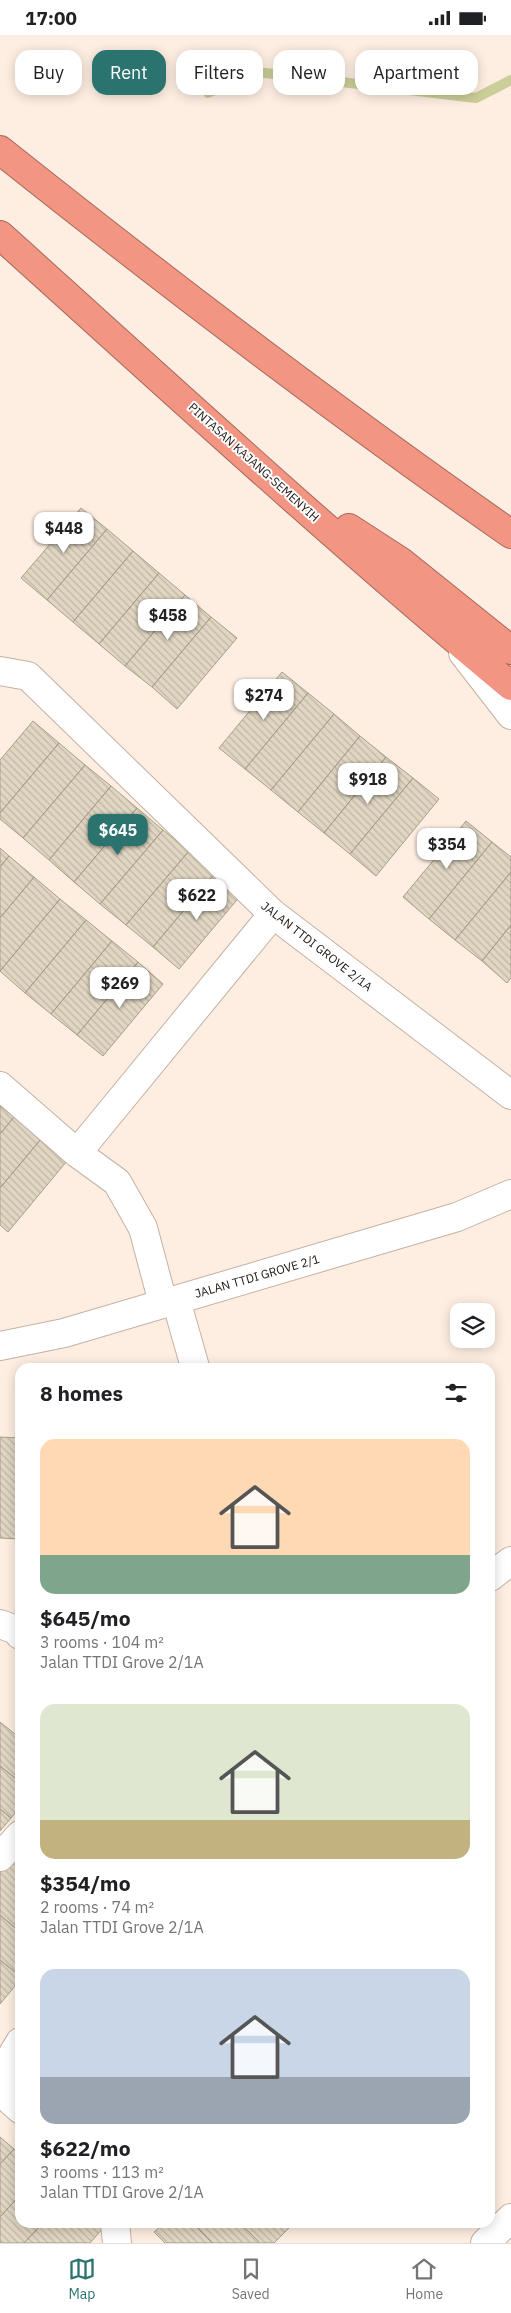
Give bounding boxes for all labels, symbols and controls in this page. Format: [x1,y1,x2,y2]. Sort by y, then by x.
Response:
text: 17:00 [25,6,77,30]
chip: Buy [15,50,82,95]
chip: Rent [92,50,166,95]
chip: Filters [176,50,263,95]
chip: New [273,50,345,95]
chip: Apartment [355,50,478,95]
street label: PINTASAN KAJANG-SEMENYIH [186,399,322,525]
pin: $448 [34,511,94,554]
text: $448 [45,518,83,538]
pin: $458 [138,599,198,641]
text: $458 [149,605,187,625]
pin: $274 [234,679,294,721]
text: $274 [245,685,283,705]
pin: $918 [338,763,398,805]
text: $918 [349,769,387,789]
pin: $645 [88,813,148,856]
text: $645 [99,820,137,840]
pin: $354 [417,827,477,870]
text: $354 [428,834,466,854]
pin: $622 [167,879,227,921]
text: $622 [178,885,216,905]
street label: JALAN TTDI GROVE 2/1A [258,898,376,994]
pin: $269 [90,967,150,1009]
text: $269 [101,973,139,993]
street label: JALAN TTDI GROVE 2/1 [193,1251,321,1301]
map controls [450,1303,495,1348]
button: layers [450,1303,495,1348]
text: 8 homes [40,1379,123,1407]
icon: filters [442,1379,470,1407]
icon: home [210,1472,300,1562]
text: $645/mo [40,1604,131,1632]
text: 3 rooms · 104 m² [40,1632,164,1652]
text: Jalan TTDI Grove 2/1A [40,1652,204,1672]
icon: home [210,1737,300,1827]
text: $354/mo [40,1869,131,1897]
text: 2 rooms · 74 m² [40,1897,154,1917]
text: Jalan TTDI Grove 2/1A [40,1917,204,1937]
icon: home [210,2002,300,2092]
text: $622/mo [40,2134,131,2162]
text: 3 rooms · 113 m² [40,2162,164,2182]
text: Jalan TTDI Grove 2/1A [40,2182,204,2202]
tab: Map [68,2255,96,2303]
tab: Saved [232,2255,270,2303]
tab: Home [405,2255,443,2303]

